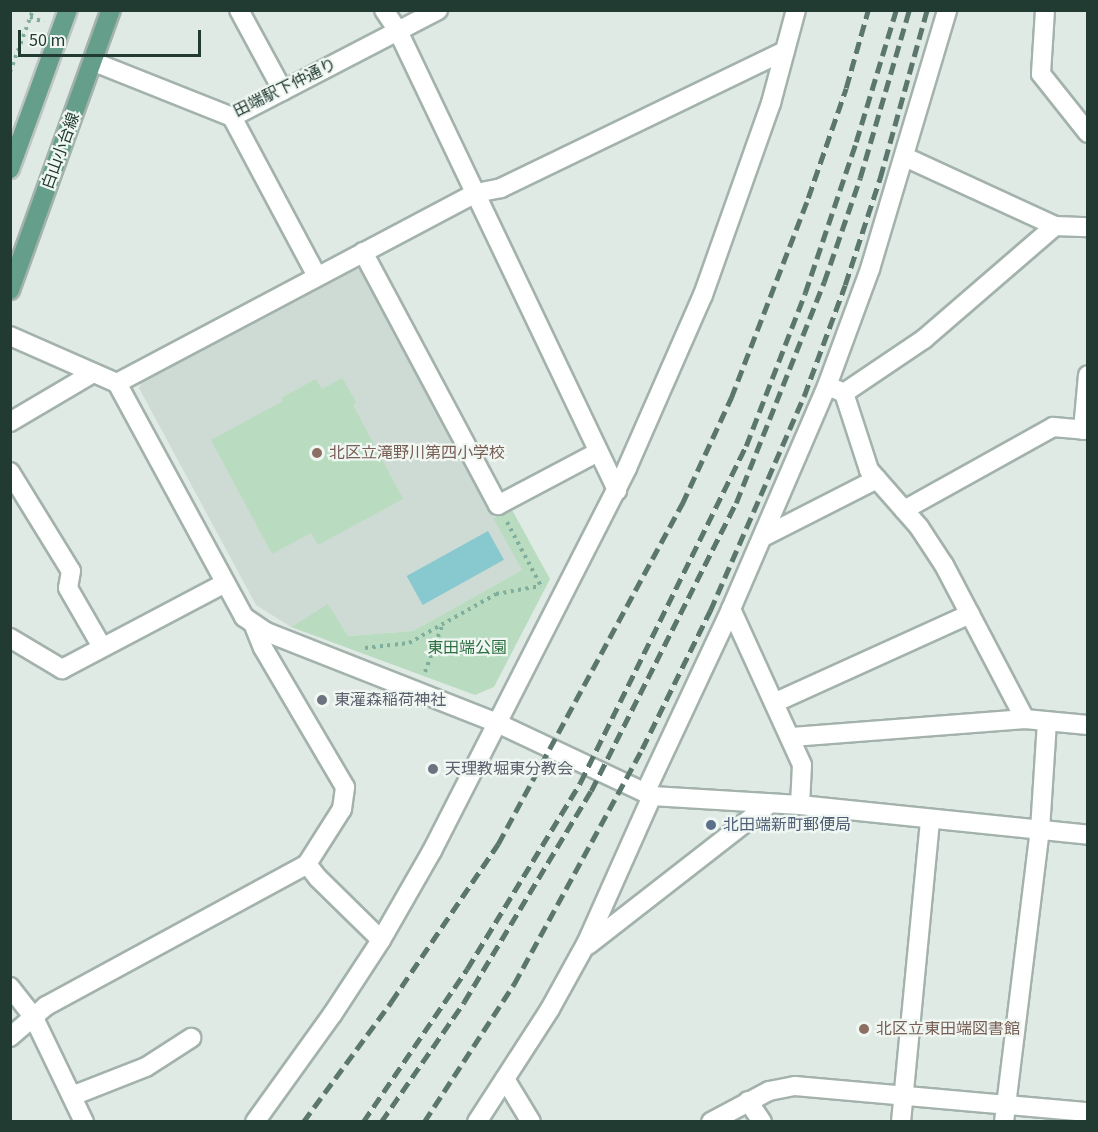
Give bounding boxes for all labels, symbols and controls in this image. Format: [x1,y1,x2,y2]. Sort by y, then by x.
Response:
scale bar [21,18,204,56]
text: 50 m [29,28,65,53]
street label: 田端駅下仲通り [230,55,340,121]
street label: 白山小台線 [38,110,84,192]
place label: 北区立滝野川第四小学校 [329,443,505,463]
marker: 北区立滝野川第四小学校 [310,446,324,460]
park label: 東田端公園 [427,638,507,658]
place label: 東灌森稲荷神社 [334,690,446,710]
marker: 東灌森稲荷神社 [315,693,329,707]
place label: 天理教堀東分教会 [445,759,573,779]
marker: 天理教堀東分教会 [426,762,440,776]
place label: 北田端新町郵便局 [723,815,851,835]
marker: 北田端新町郵便局 [704,818,718,832]
place label: 北区立東田端図書館 [876,1019,1020,1039]
marker: 北区立東田端図書館 [857,1022,871,1036]

